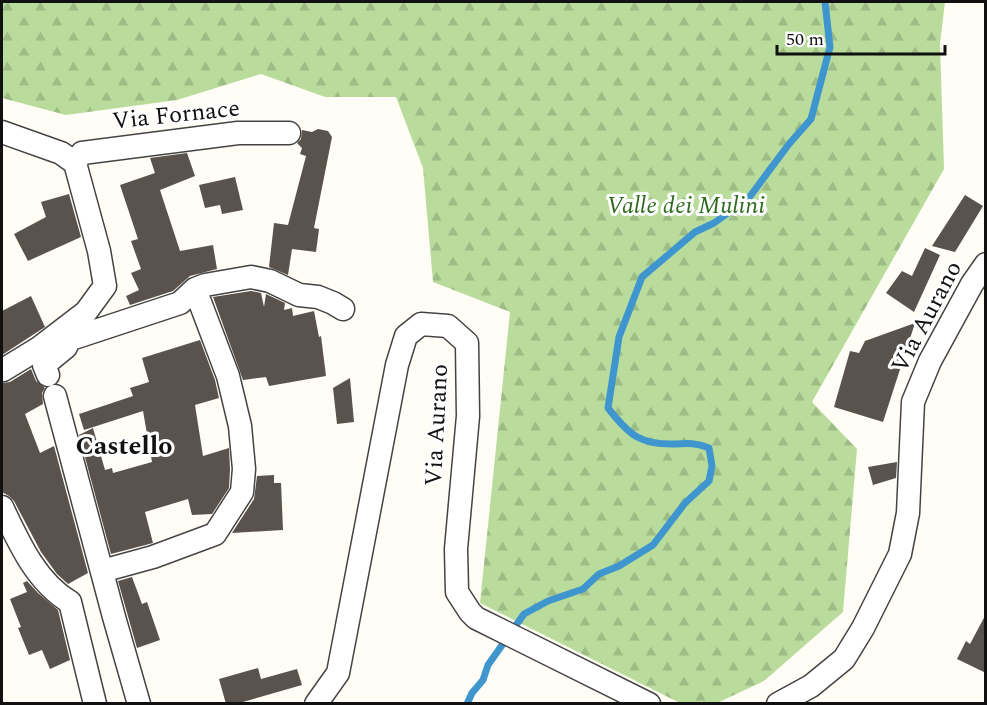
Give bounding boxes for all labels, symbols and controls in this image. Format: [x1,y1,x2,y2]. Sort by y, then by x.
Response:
scale bar [777,18,945,56]
text: 50 m [786,26,824,53]
street label: Via Fornace [110,90,242,140]
park label: Valle dei Mulini [607,188,765,224]
street label: Via Aurano [882,254,972,380]
street label: Via Aurano [416,363,458,487]
district label: Castello [75,426,173,466]

